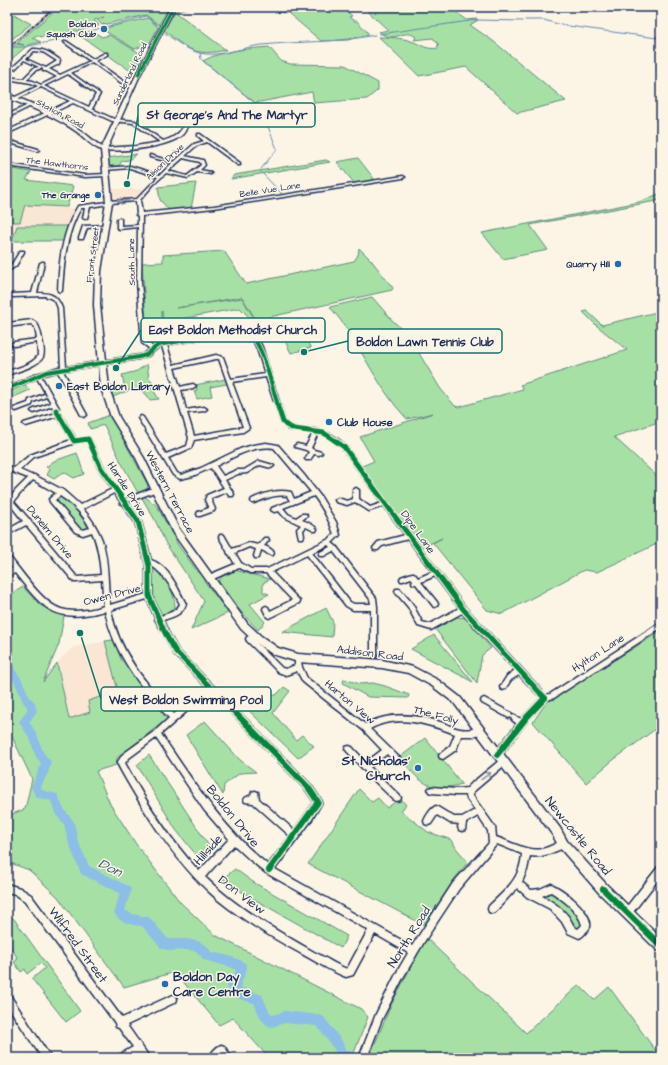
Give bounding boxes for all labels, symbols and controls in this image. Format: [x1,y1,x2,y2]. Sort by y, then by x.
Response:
place label: Boldon Squash Club [45,18,97,41]
marker: Boldon Squash Club [99,24,109,34]
street label: Sunderland Road [109,40,151,108]
street label: Station Road [34,96,87,132]
callout: St George's And The Martyr [138,103,315,127]
text: St George's And The Martyr [145,107,308,126]
street label: Alison Drive [143,141,187,183]
street label: The Hawthorns [25,154,90,174]
street label: Belle Vue Lane [239,179,301,201]
place label: The Grange [41,189,90,202]
marker: The Grange [93,190,103,200]
one-way arrow [117,197,130,204]
street label: Front Street [83,226,103,283]
street label: South Lane [125,238,139,286]
place label: Quarry Hill [566,258,611,272]
marker: Quarry Hill [613,259,623,269]
callout: East Boldon Methodist Church [141,318,325,342]
text: East Boldon Methodist Church [149,322,318,339]
callout: Boldon Lawn Tennis Club [348,329,502,353]
text: Boldon Lawn Tennis Club [356,334,494,351]
place label: East Boldon Library [67,379,171,396]
marker: East Boldon Library [54,381,64,391]
place label: Club House [337,415,393,430]
marker: Club House [324,417,334,427]
street label: Western Terrace [142,448,198,536]
street label: Hardie Drive [104,459,150,519]
street label: Dunelm Drive [23,502,77,562]
street label: Dipe Lane [397,507,439,557]
street label: Owen Drive [82,581,142,609]
street label: Hylton Lane [569,630,628,676]
street label: Addison Road [336,641,404,665]
street label: Harton View [321,676,379,728]
callout: West Boldon Swimming Pool [101,687,271,711]
text: West Boldon Swimming Pool [108,692,263,711]
street label: The Folly [412,702,460,729]
place label: St Nicholas' Church [341,752,411,785]
marker: St Nicholas' Church [413,763,423,773]
one-way arrow [480,772,491,781]
street label: Boldon Drive [202,781,264,851]
street label: Newcastle Road [541,793,616,879]
street label: Hillside [189,831,227,869]
water label: Don [95,854,126,883]
street label: Don View [215,871,269,919]
street label: Wilfred Street [44,903,112,987]
street label: North Road [383,903,435,971]
place label: Boldon Day Care Centre [173,968,250,1001]
marker: Boldon Day Care Centre [160,979,170,989]

